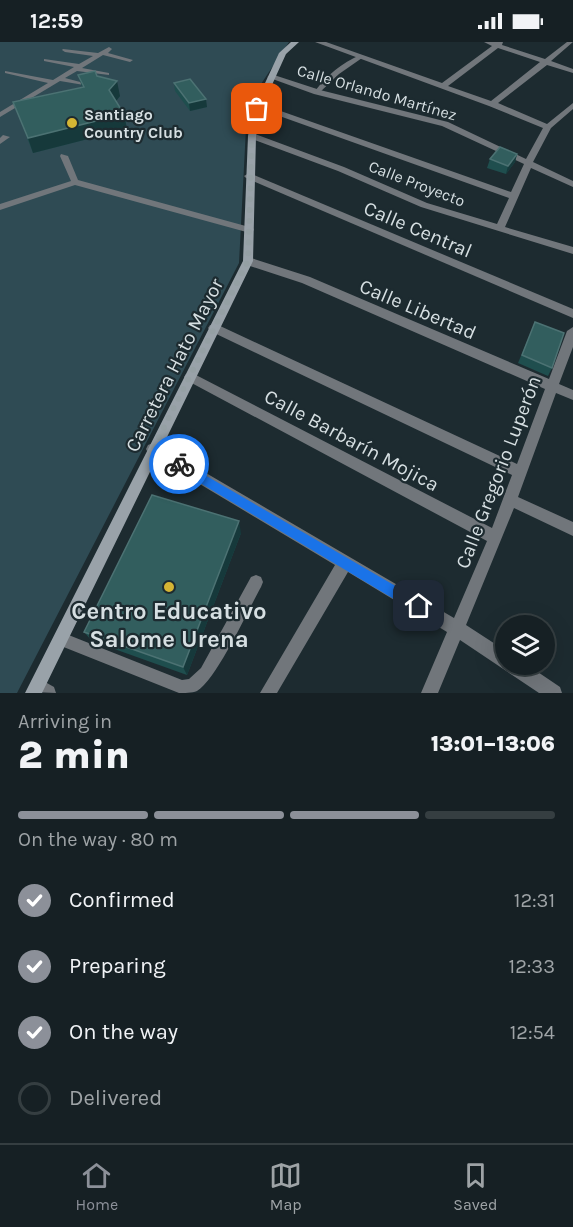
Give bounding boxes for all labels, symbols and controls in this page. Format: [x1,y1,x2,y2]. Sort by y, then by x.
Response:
text: 12:59 [30,8,83,34]
street label: Calle Orlando Martínez [295,61,459,124]
pin [231,83,282,134]
icon: bag [240,92,273,125]
place label: Santiago Country Club [84,105,183,142]
marker: Santiago Country Club [65,116,79,130]
street label: Calle Proyecto [366,156,468,211]
street label: Calle Central [360,196,475,263]
street label: Carretera Hato Mayor [121,274,229,456]
street label: Calle Libertad [356,275,480,344]
street label: Calle Gregorio Luperón [451,373,546,572]
street label: Calle Barbarín Mojica [261,385,443,496]
courier [149,434,209,494]
icon: bike [163,448,196,481]
marker: Centro Educativo Salome Urena [162,580,176,594]
pin [393,580,444,631]
icon: home [402,589,435,622]
place label: Centro Educativo Salome Urena [71,597,267,653]
map controls [495,615,555,675]
button: layers [495,615,555,675]
text: Arriving in [18,710,112,733]
text: 13:01–13:06 [431,731,555,757]
text: 2 min [18,732,130,778]
text: On the way · 80 m [18,828,178,851]
icon: check [18,884,51,917]
text: Confirmed [69,887,175,913]
text: 12:31 [514,889,555,912]
icon: check [18,950,51,983]
text: Preparing [69,953,166,979]
text: 12:33 [509,955,555,978]
icon: check [18,1016,51,1049]
text: On the way [69,1019,178,1045]
text: 12:54 [510,1021,555,1044]
text: Delivered [69,1085,162,1111]
tab: Home [76,1159,118,1214]
tab: Map [269,1159,302,1214]
tab: Saved [453,1159,497,1214]

